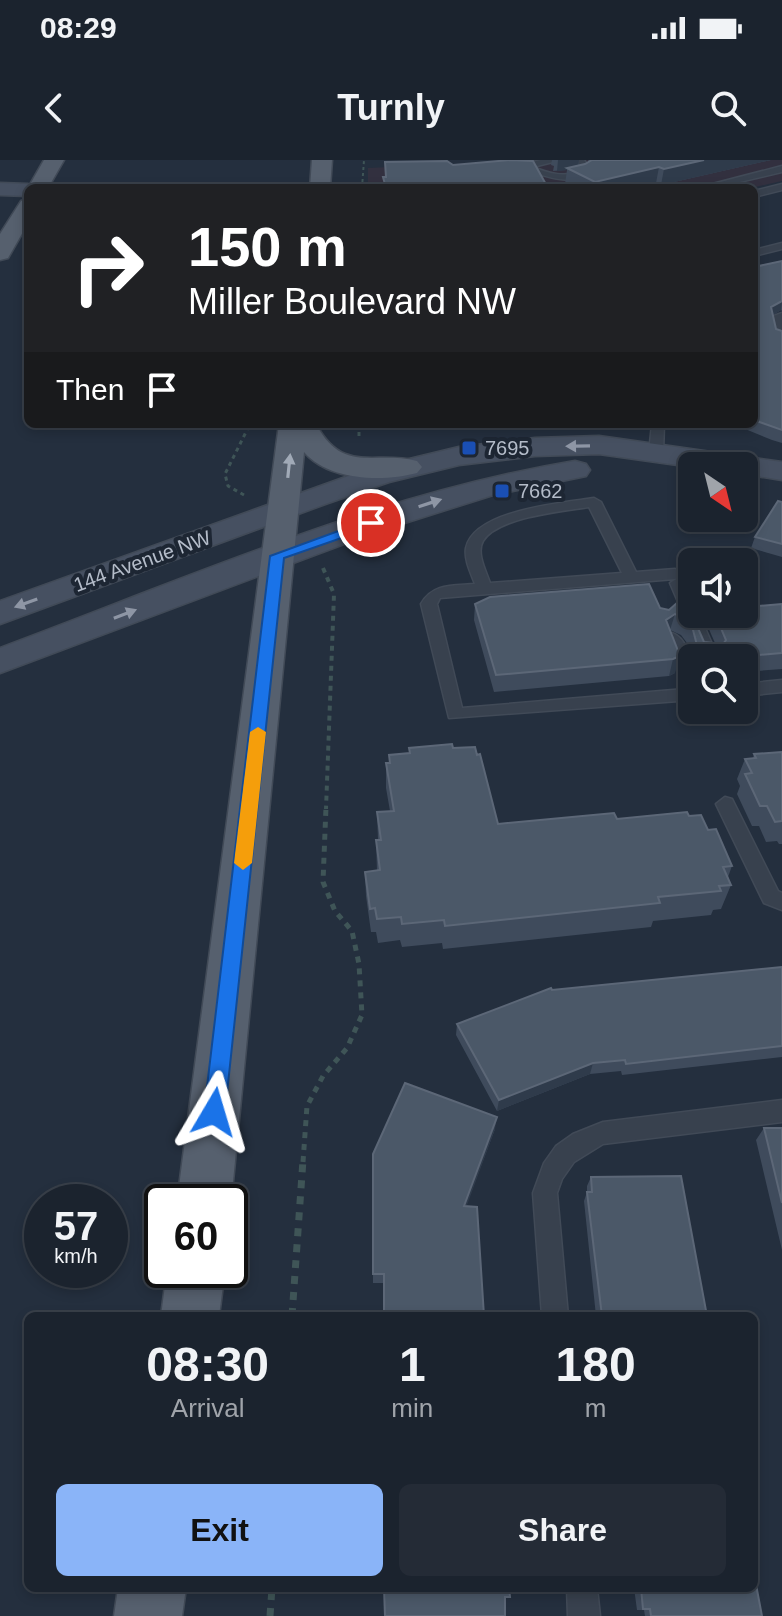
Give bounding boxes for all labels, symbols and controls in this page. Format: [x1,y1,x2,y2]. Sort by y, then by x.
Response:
text: 08:29 [40,11,117,44]
icon: back [32,86,76,130]
icon: search [706,86,750,130]
text: Turnly [337,87,445,128]
text: 150 m [188,215,347,278]
icon: right [56,216,160,320]
text: Miller Boulevard NW [188,281,516,322]
icon: arrive [140,368,184,412]
text: Then [56,373,124,406]
place label: 7695 [485,437,530,459]
marker: 7695 [460,439,478,457]
one-way arrow [565,439,590,452]
north arrow [678,452,758,532]
map controls [678,452,758,724]
one-way arrow [282,453,295,478]
place label: 7662 [518,480,563,502]
marker: 7662 [493,482,511,500]
pin [337,489,405,557]
one-way arrow [419,496,443,509]
icon: arrive [349,501,393,545]
street label: 144 Avenue NW [70,526,214,596]
button: sound [678,548,758,628]
one-way arrow [14,597,38,610]
one-way arrow [113,607,137,620]
button: search [678,644,758,724]
position arrow [172,1070,256,1154]
speed limit sign: 60 [144,1184,248,1288]
text: 57 [54,1204,98,1248]
text: km/h [54,1245,98,1267]
text: 08:30 [146,1338,269,1391]
text: 1 [399,1338,426,1391]
text: 180 [556,1338,636,1391]
text: Arrival [171,1393,245,1423]
text: min [391,1393,433,1423]
text: m [585,1393,606,1423]
button: Exit [56,1484,383,1576]
button: Share [399,1484,726,1576]

